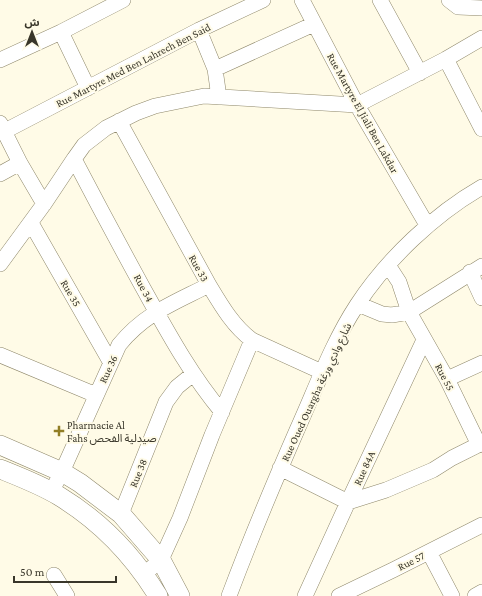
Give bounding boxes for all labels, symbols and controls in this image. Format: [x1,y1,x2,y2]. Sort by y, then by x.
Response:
north arrow [12,12,52,52]
text: ش [24,16,40,29]
street label: Rue Martyre Med Ben Lahrech Ben Said [54,21,213,110]
street label: Rue Martyre El Jiali Ben Lakdar [324,51,401,176]
street label: Rue 33 [187,252,211,284]
street label: Rue 34 [132,272,156,304]
street label: Rue 35 [59,277,83,309]
street label: Rue Oued Ouargha شارع وادي ورغة [279,321,357,465]
street label: Rue 36 [96,353,120,385]
street label: Rue 55 [433,361,457,393]
place label: Pharmacie Al Fahs صيدلية الفحص [67,419,157,445]
marker: Pharmacie Al Fahs صيدلية الفحص [54,426,64,436]
street label: Rue 84A [351,448,377,487]
street label: Rue 38 [127,457,149,489]
street label: Rue 57 [396,549,426,573]
scale bar [14,558,116,584]
text: 50 m [20,565,45,579]

